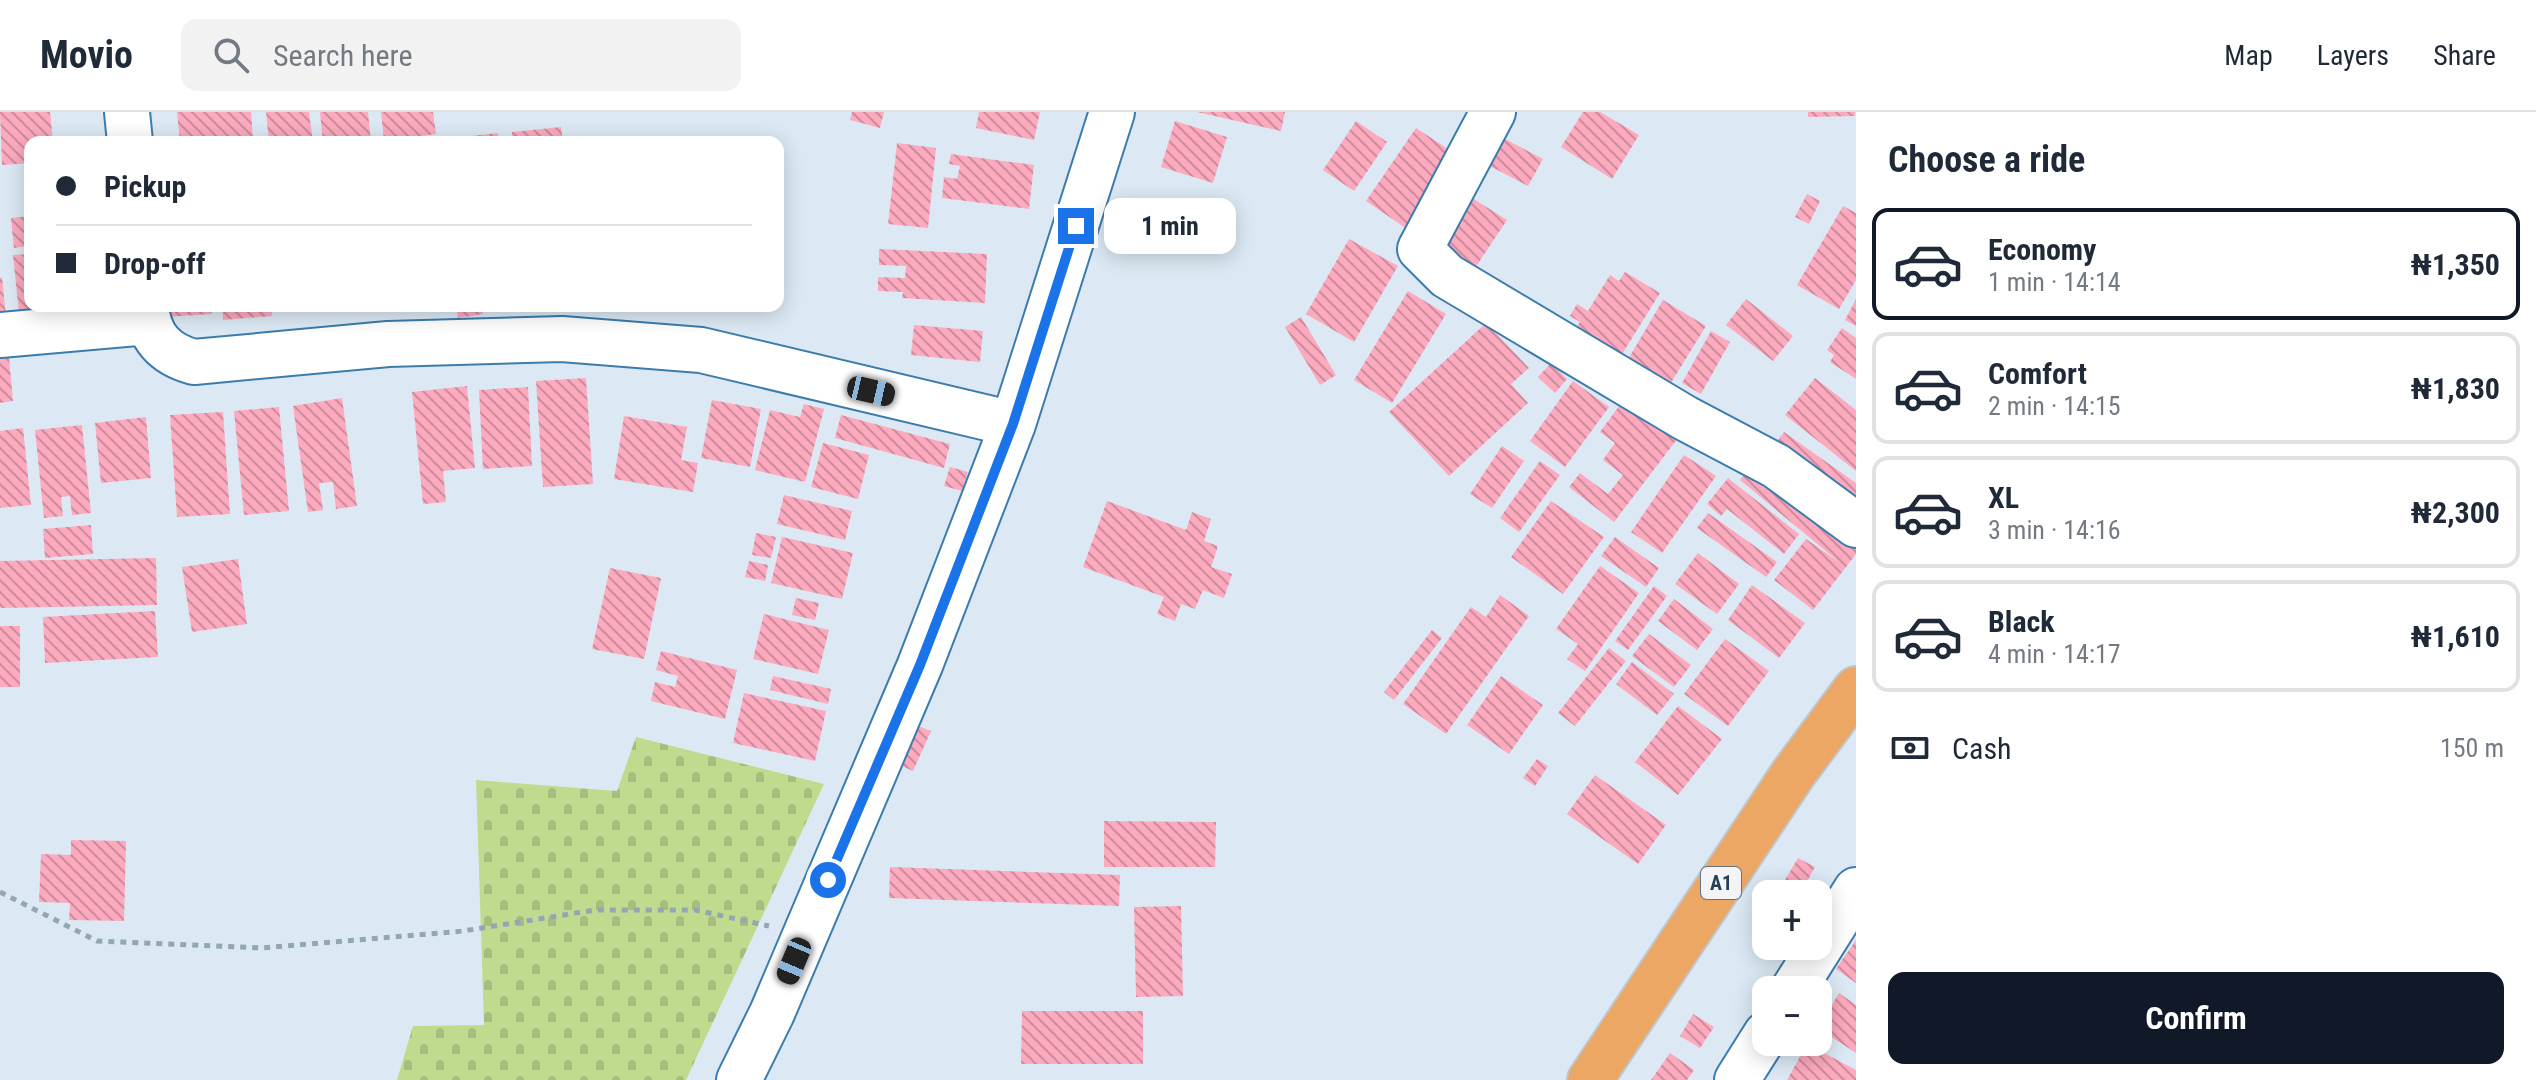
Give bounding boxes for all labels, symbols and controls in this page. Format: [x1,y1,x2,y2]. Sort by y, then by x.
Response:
search box [181,19,741,91]
text: Movio [40,33,133,77]
icon: search [209,33,253,77]
text: Search here [273,38,413,73]
text: Map [2224,39,2273,72]
text: Layers [2317,39,2389,72]
text: Share [2433,39,2496,72]
text: Choose a ride [1888,139,2085,181]
text: Pickup [104,169,186,204]
callout: 1 min [1104,198,1236,254]
route end [1058,208,1094,244]
text: 1 min [1141,211,1199,241]
icon: car [1892,228,1964,300]
text: Economy [1988,232,2096,267]
text: Drop-off [104,246,206,281]
text: ₦1,350 [2411,247,2500,282]
text: 1 min · 14:14 [1988,267,2121,297]
icon: car [1892,352,1964,424]
text: Comfort [1988,356,2087,391]
text: ₦1,830 [2411,371,2500,406]
car [845,374,897,408]
text: 2 min · 14:15 [1988,391,2121,421]
icon: car [1892,476,1964,548]
text: XL [1988,480,2019,515]
text: ₦2,300 [2411,495,2500,530]
text: 3 min · 14:16 [1988,515,2121,545]
icon: car [1892,600,1964,672]
text: Black [1988,604,2055,639]
text: ₦1,610 [2411,619,2500,654]
text: 4 min · 14:17 [1988,639,2121,669]
icon: cash [1888,726,1932,770]
text: Cash [1952,731,2012,766]
text: 150 m [2440,733,2504,763]
route start [810,862,846,898]
road number: A1 [1701,867,1741,899]
map controls [1752,880,1832,1056]
button: + [1752,880,1832,960]
car [774,934,814,988]
button: Confirm [1888,972,2504,1064]
button: − [1752,976,1832,1056]

